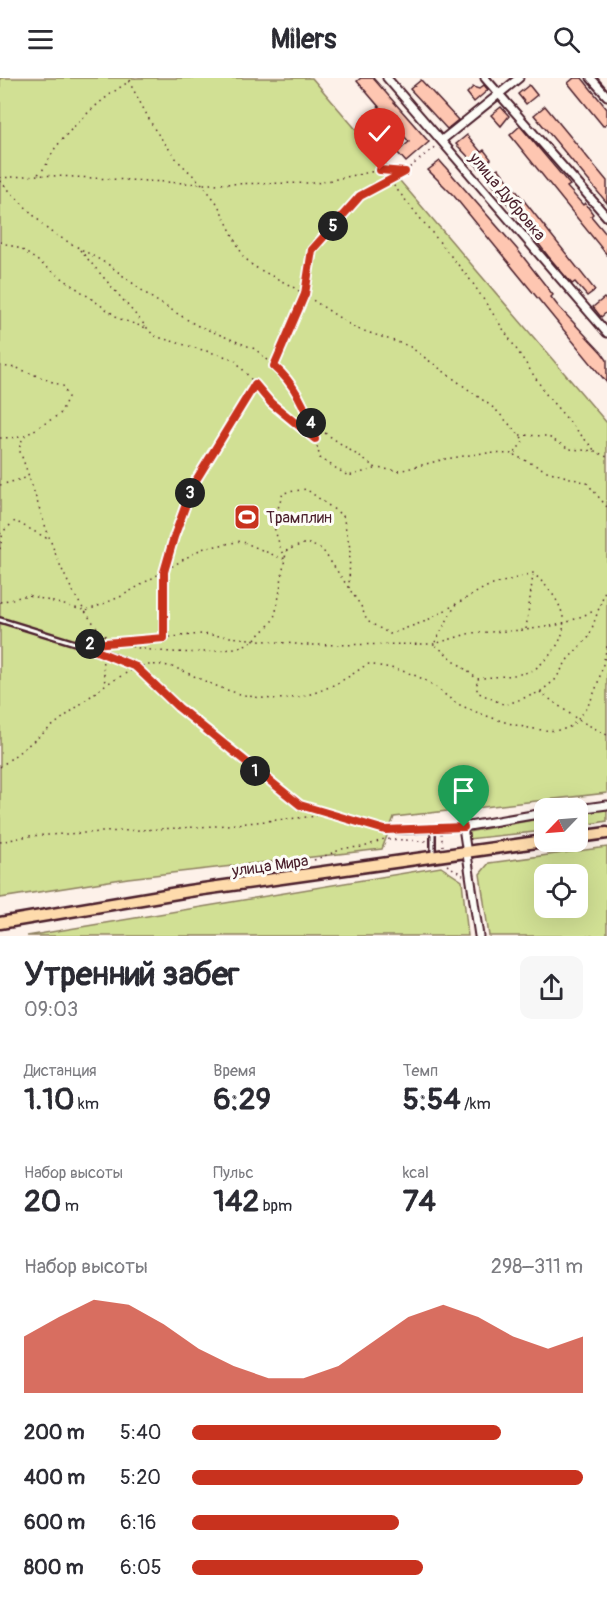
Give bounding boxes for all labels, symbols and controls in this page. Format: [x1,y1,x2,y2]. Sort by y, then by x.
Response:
icon: menu [24,23,57,56]
text: Milers [271,23,336,56]
icon: search [550,23,583,56]
pin [354,108,405,170]
icon: check [363,117,396,150]
street label: улица Дубровка [464,148,550,245]
pin: 5 [318,211,348,241]
text: 5 [329,216,337,236]
pin: 4 [296,408,326,438]
text: 4 [306,413,316,433]
pin: 3 [175,478,205,508]
text: 3 [186,483,194,503]
sports icon: Трамплин [232,502,262,532]
place label: Трамплин [266,508,332,528]
pin: 2 [75,629,105,659]
text: 2 [86,634,94,654]
pin: 1 [240,756,270,786]
text: 1 [252,761,258,781]
pin [438,765,489,827]
icon: arrive [447,774,480,807]
north arrow [534,798,588,852]
map controls [534,798,588,918]
street label: улица Мира [230,851,310,881]
button: locate [534,864,588,918]
text: Утренний забег [24,954,240,995]
button: share [520,956,583,1019]
text: 09:03 [24,997,78,1022]
text: Дистанция [24,1061,97,1081]
text: Время [213,1061,256,1081]
text: Темп [403,1061,438,1081]
text: 1.10 [24,1081,75,1118]
text: 6:29 [213,1081,271,1118]
text: 5:54 [403,1081,461,1118]
text: km [75,1094,99,1114]
text: /km [461,1094,491,1114]
text: Набор высоты [24,1163,123,1183]
text: Пульс [213,1163,254,1183]
text: kcal [403,1163,429,1183]
text: 20 [24,1183,61,1220]
text: 142 [213,1183,259,1220]
text: 74 [403,1183,436,1220]
text: m [61,1196,79,1216]
text: bpm [259,1196,292,1216]
text: Набор высоты [24,1254,148,1279]
text: 298–311 m [491,1254,583,1279]
text: 200 m [24,1420,85,1445]
text: 5:40 [120,1420,161,1445]
text: 400 m [24,1465,85,1490]
text: 5:20 [120,1465,161,1490]
text: 600 m [24,1510,85,1535]
text: 6:16 [120,1510,156,1535]
text: 800 m [24,1555,84,1580]
text: 6:05 [120,1555,161,1580]

